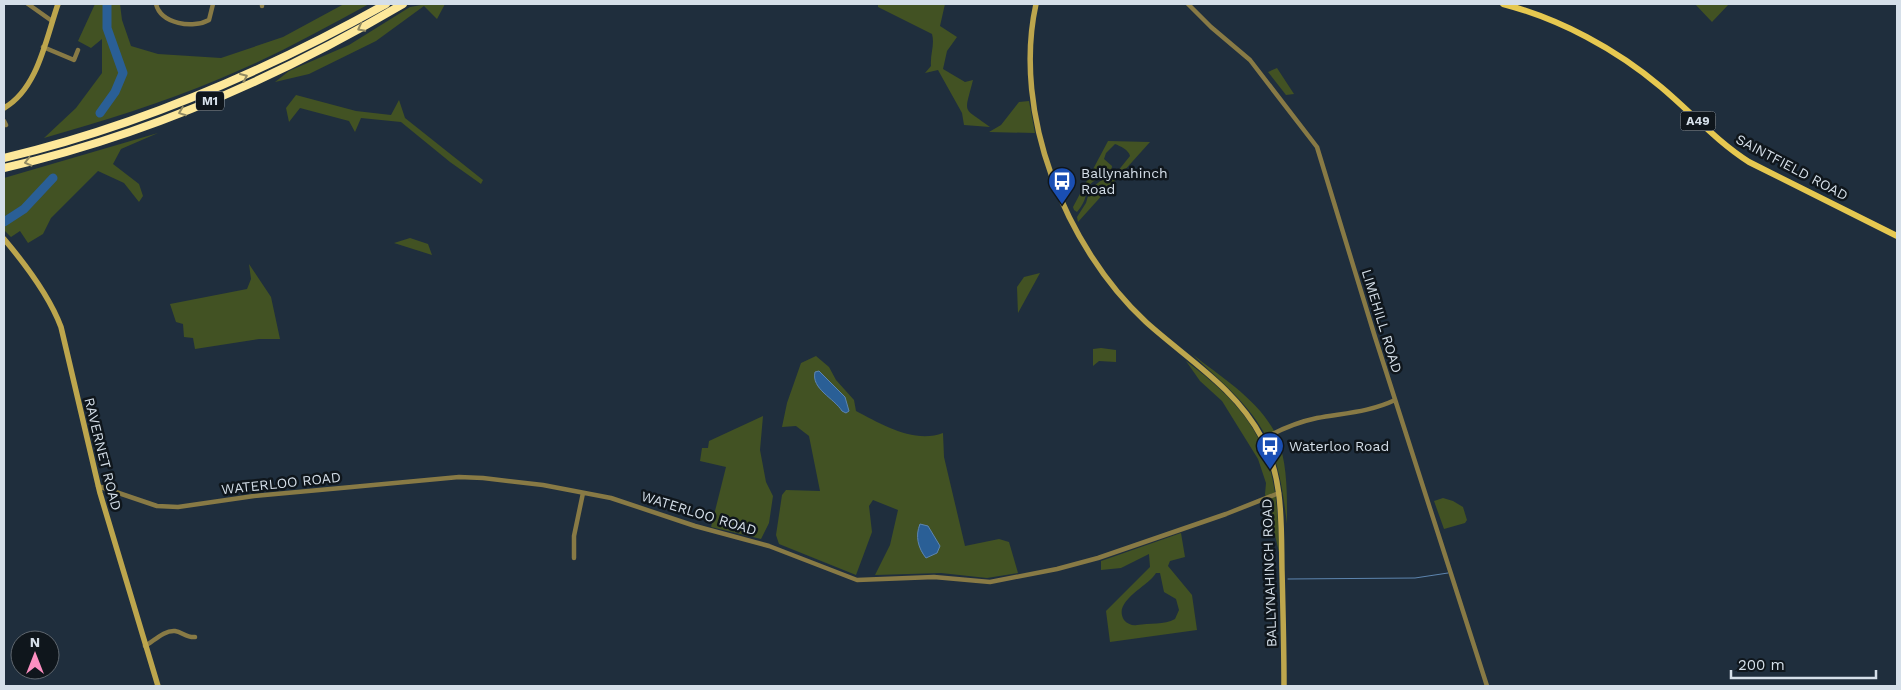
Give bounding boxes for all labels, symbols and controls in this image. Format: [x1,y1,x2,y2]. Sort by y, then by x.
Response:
one-way arrow [357,22,366,32]
one-way arrow [239,72,248,83]
road number: M1 [196,92,224,110]
one-way arrow [179,106,187,116]
road number: A49 [1680,112,1716,130]
street label: SAINTFIELD ROAD [1733,131,1851,203]
one-way arrow [23,156,32,167]
place label: Ballynahinch Road [1081,165,1168,197]
bus stop icon: Ballynahinch Road [1047,166,1077,205]
street label: LIMEHILL ROAD [1359,267,1405,375]
street label: RAVERNET ROAD [81,396,125,512]
bus stop icon: Waterloo Road [1255,431,1285,470]
place label: Waterloo Road [1289,438,1389,454]
street label: WATERLOO ROAD [220,469,342,497]
street label: WATERLOO ROAD [639,488,759,538]
street label: BALLYNAHINCH ROAD [1258,498,1280,648]
north arrow [10,630,60,680]
text: N [30,634,40,650]
scale bar [1731,648,1876,680]
text: 200 m [1738,656,1785,674]

